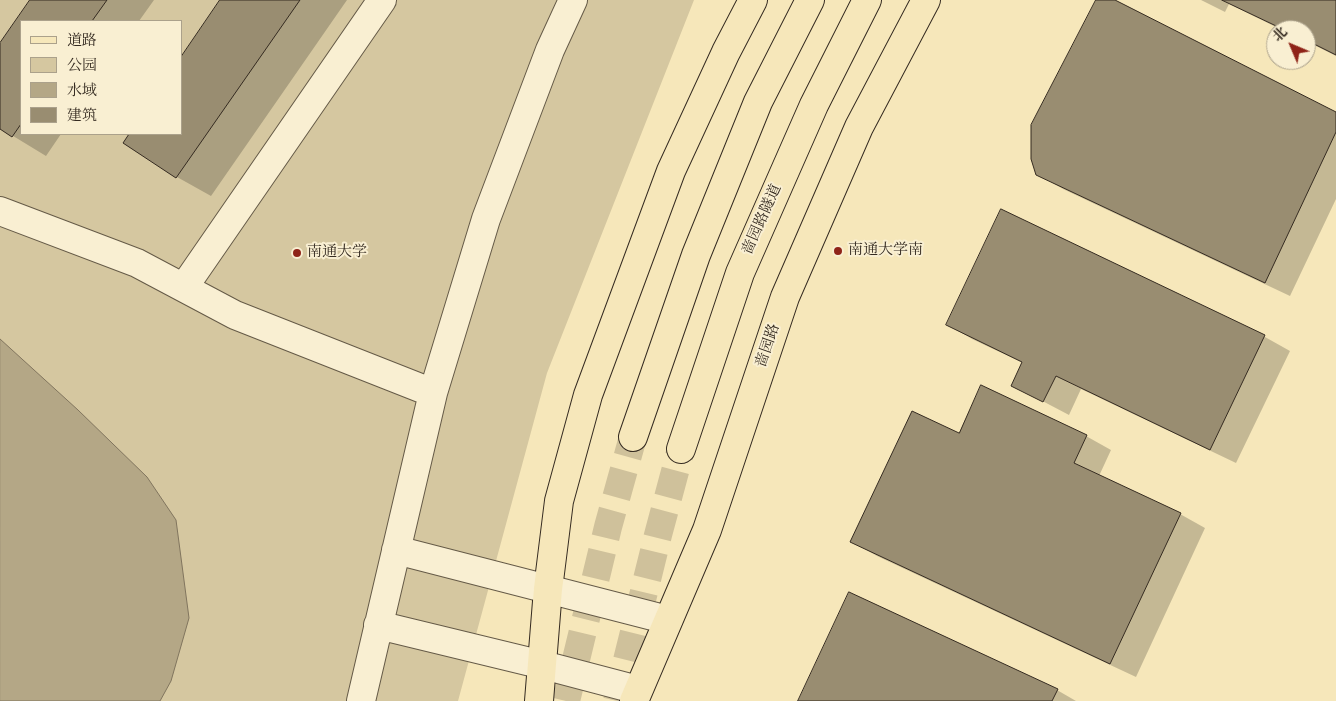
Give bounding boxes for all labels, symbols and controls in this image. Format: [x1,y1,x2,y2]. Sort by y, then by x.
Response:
legend [20,20,182,135]
north arrow [1266,20,1316,70]
text: 北 [1269,23,1292,46]
text: 道路 [67,31,97,52]
text: 公园 [67,56,97,77]
text: 水域 [67,81,97,102]
text: 建筑 [67,106,97,127]
street label: 啬园路隧道 [740,182,786,258]
place label: 南通大学南 [848,242,923,260]
place label: 南通大学 [307,244,367,262]
marker: 南通大学南 [832,245,844,257]
marker: 南通大学 [291,247,303,259]
street label: 啬园路 [753,322,785,370]

